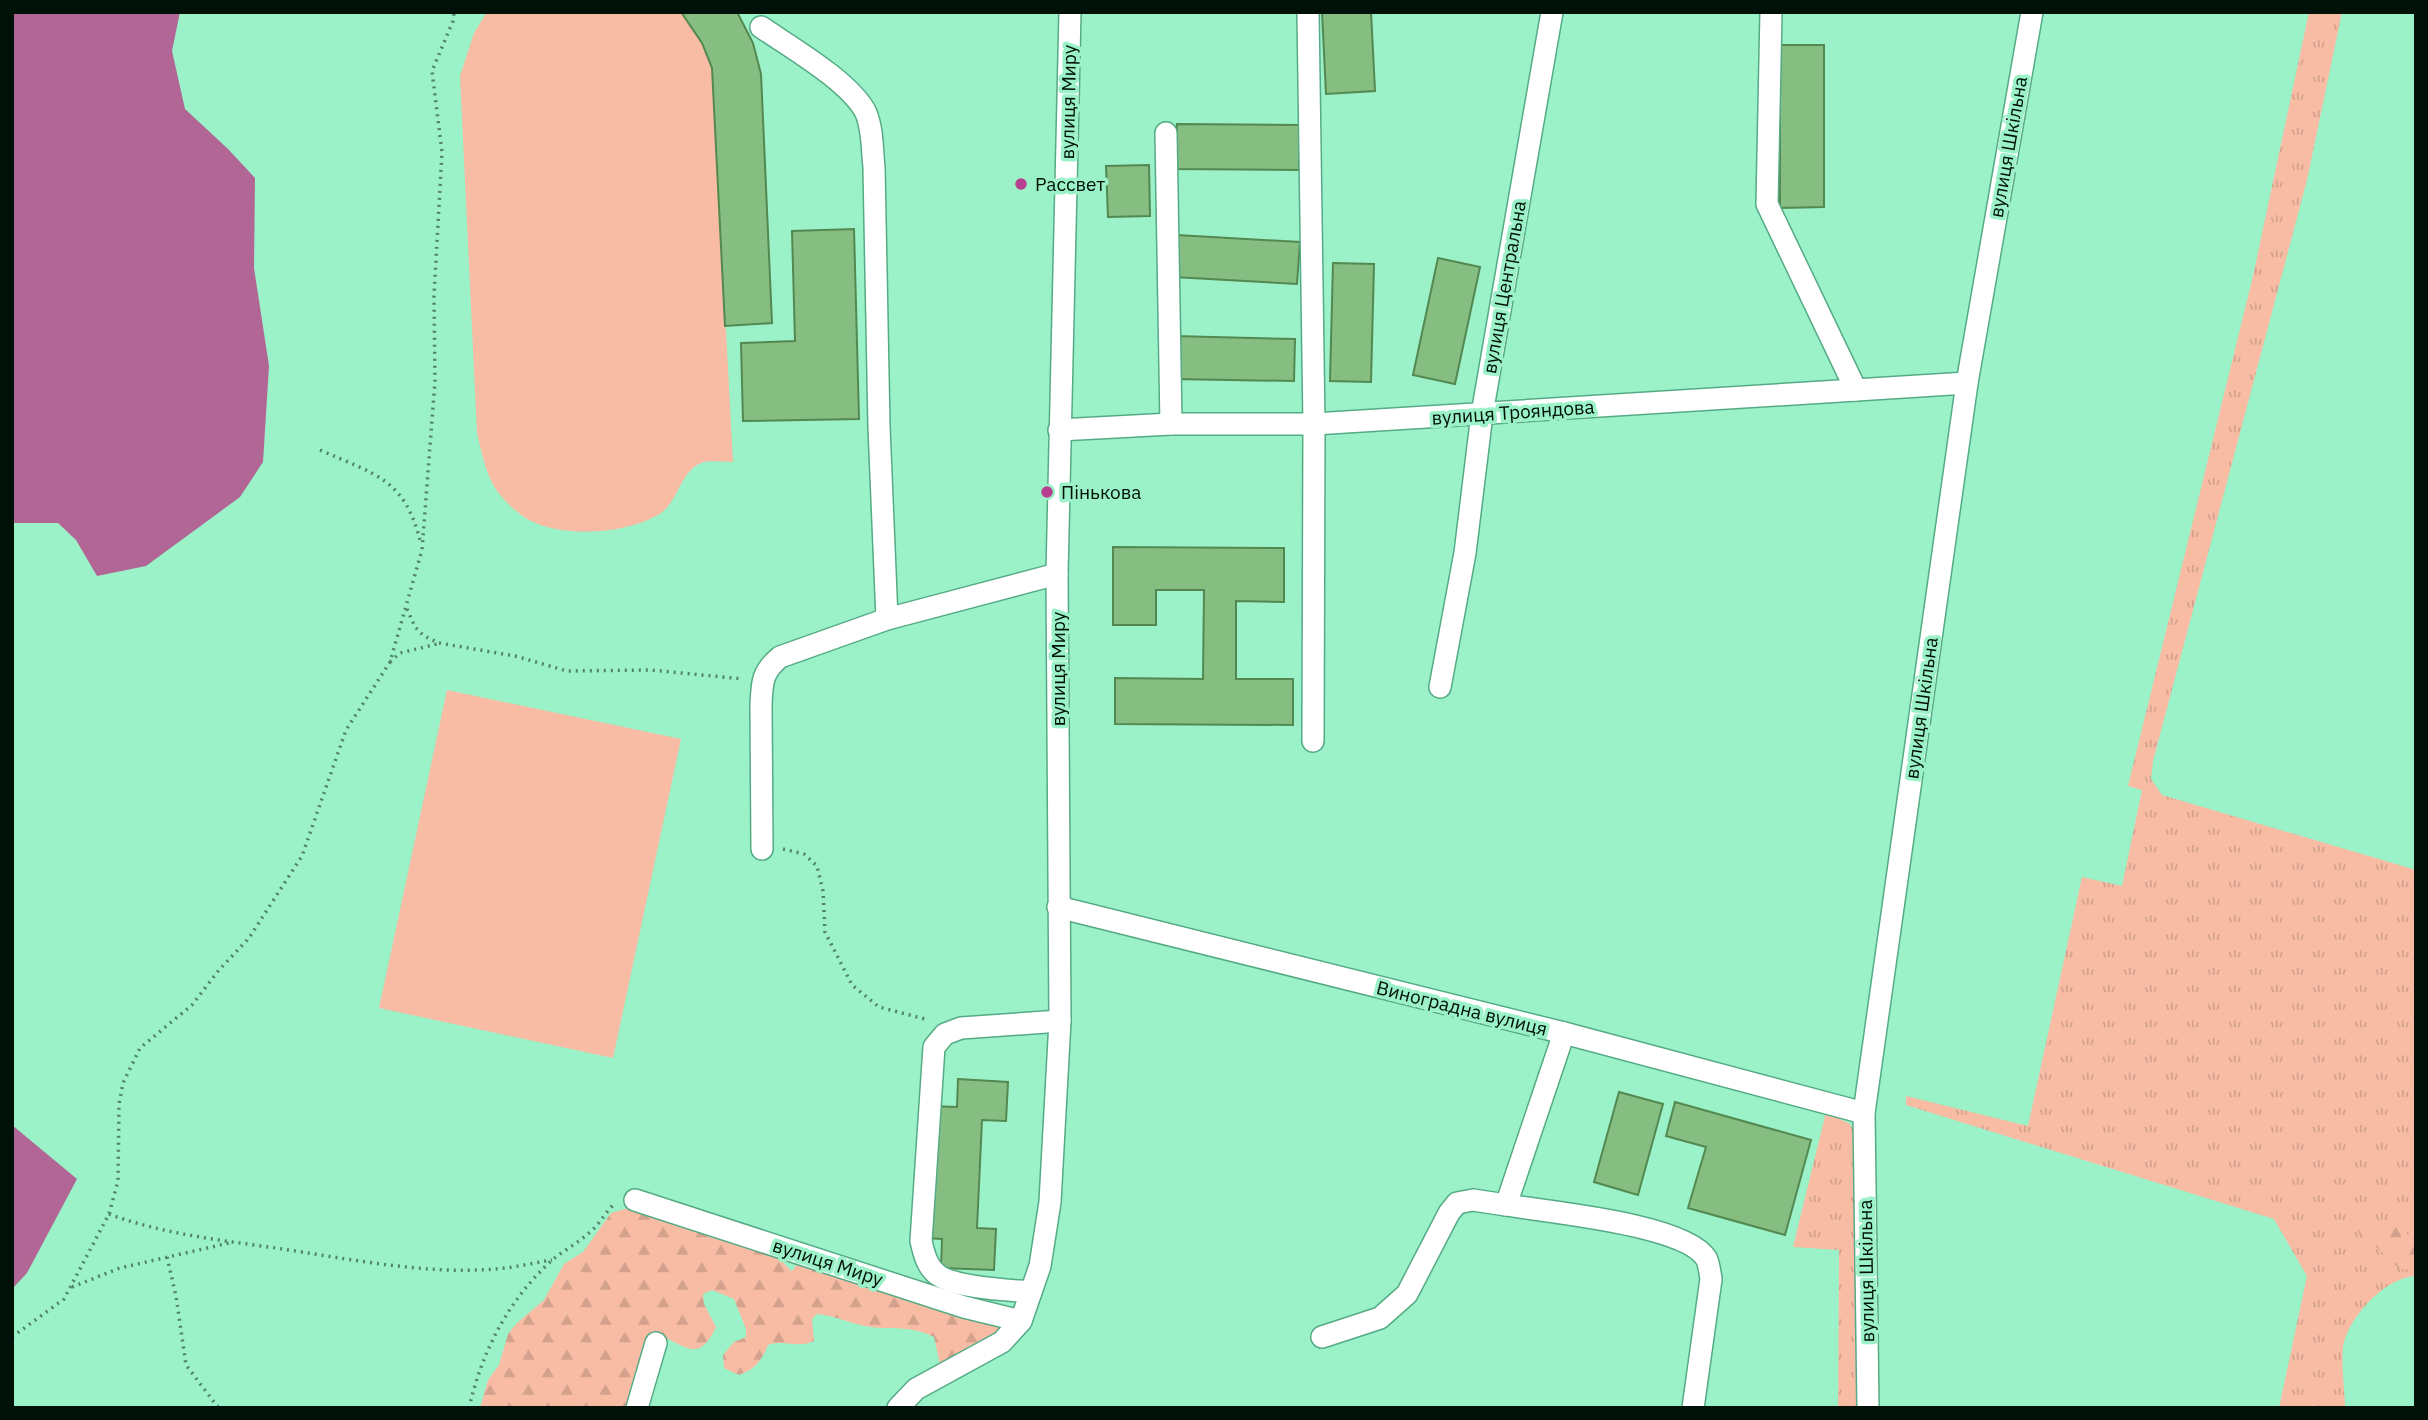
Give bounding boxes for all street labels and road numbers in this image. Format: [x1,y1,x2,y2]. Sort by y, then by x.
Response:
street label: вулиця Миру [1055,44,1081,159]
street label: вулиця Шкільна [1984,75,2032,219]
street label: вулиця Центральна [1477,199,1531,375]
street label: вулиця Трояндова [1431,394,1595,430]
street label: вулиця Миру [1046,611,1070,726]
street label: вулиця Шкільна [1899,636,1943,780]
street label: Виноградна вулиця [1374,975,1550,1041]
street label: вулиця Шкільна [1853,1199,1879,1343]
street label: вулиця Миру [770,1233,887,1291]

